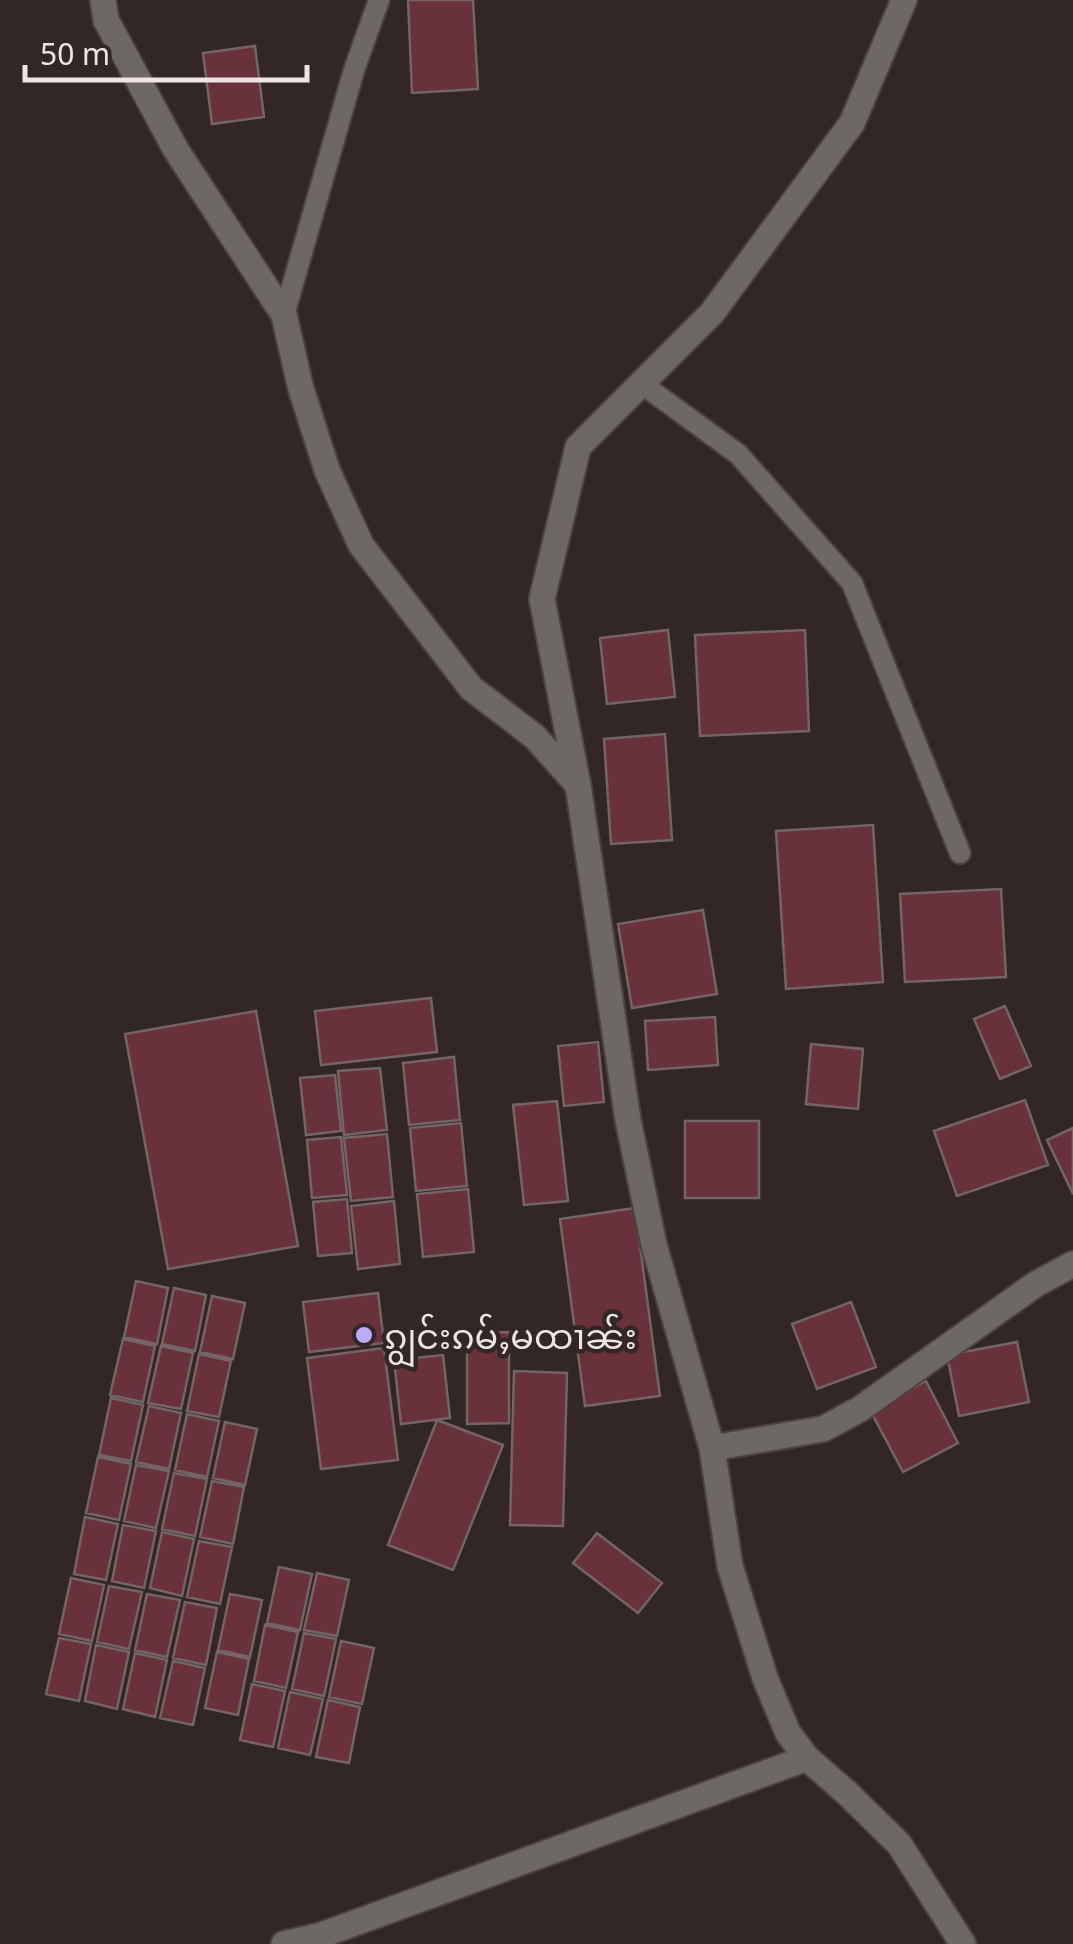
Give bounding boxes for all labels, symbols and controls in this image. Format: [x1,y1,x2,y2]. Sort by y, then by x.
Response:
scale bar [25,20,308,82]
text: 50 m [40,33,110,74]
place label: ၵျွင်းၵမ်ႇမထၢၼ်း [384,1312,637,1368]
marker: ၵျွင်းၵမ်ႇမထၢၼ်း [353,1324,375,1346]

